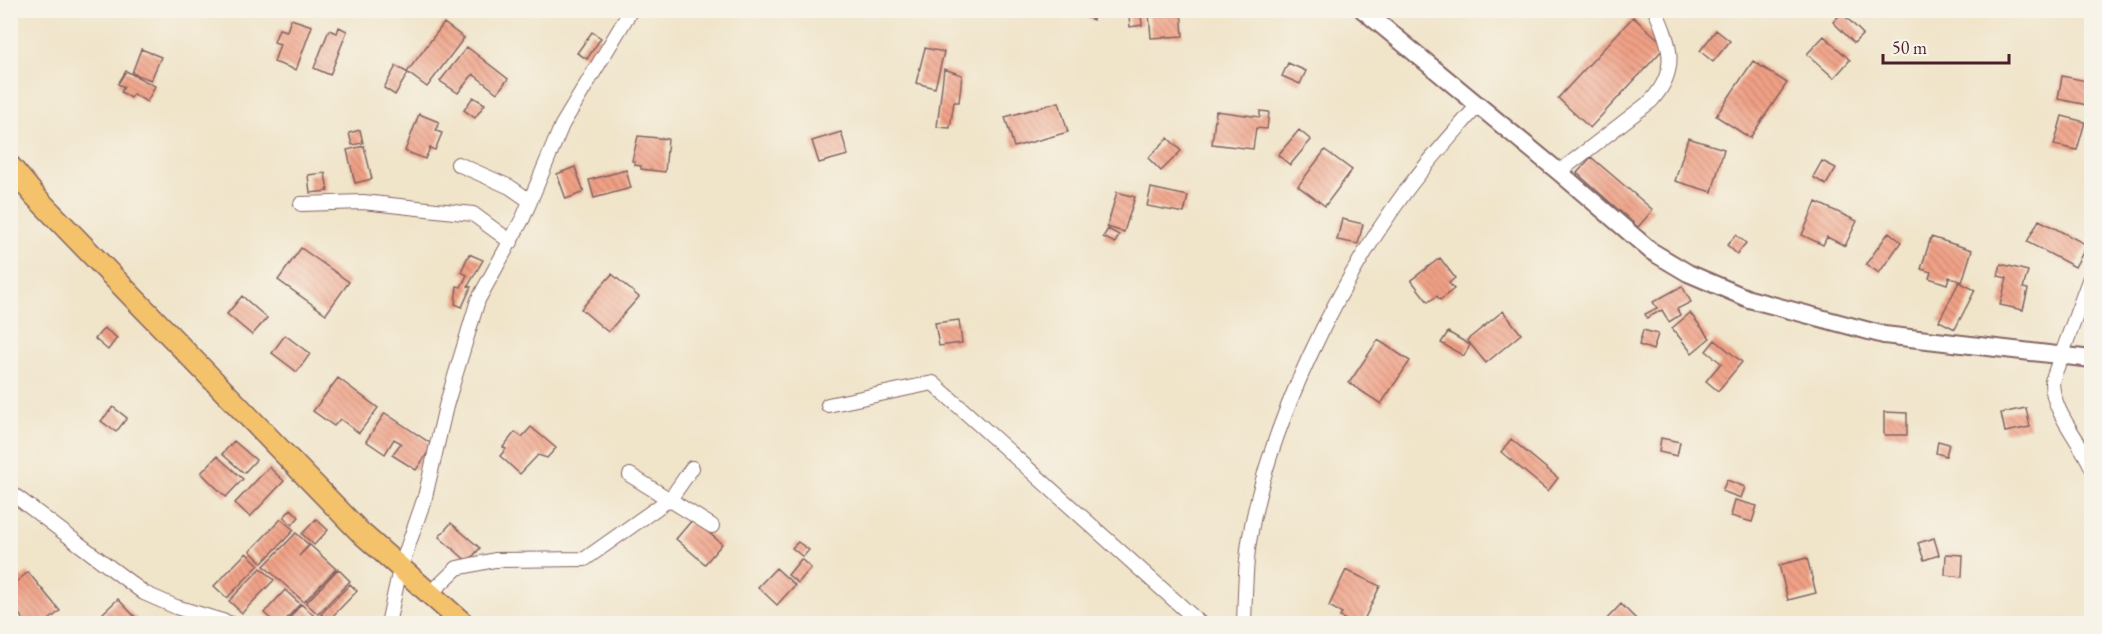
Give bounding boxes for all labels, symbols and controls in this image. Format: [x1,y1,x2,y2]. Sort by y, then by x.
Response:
scale bar [1883,27,2009,65]
text: 50 m [1892,36,1927,59]

